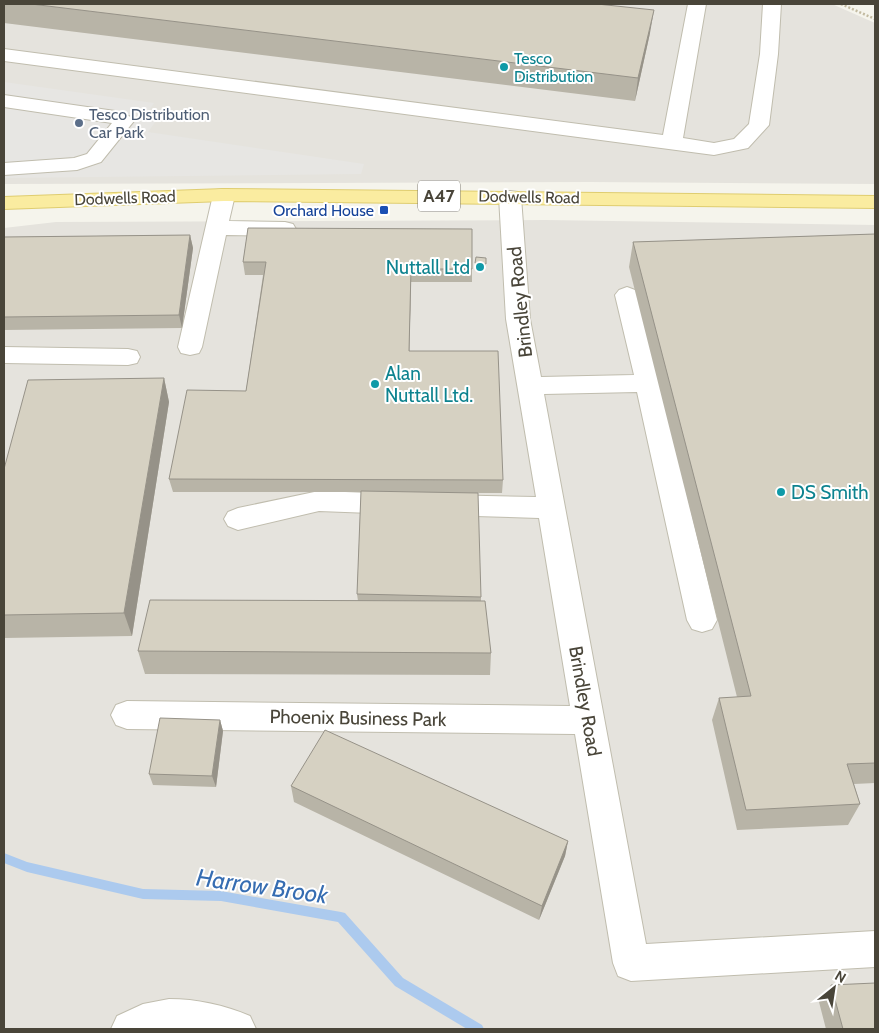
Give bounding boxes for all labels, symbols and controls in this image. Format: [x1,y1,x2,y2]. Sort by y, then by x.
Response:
place label: Tesco Distribution [514,49,593,86]
marker: Tesco Distribution [498,61,510,73]
place label: Tesco Distribution Car Park [89,105,210,142]
marker: Tesco Distribution Car Park [73,117,85,129]
road number: A47 [418,180,460,212]
street label: Dodwells Road [74,187,176,209]
street label: Dodwells Road [478,187,580,207]
place label: Orchard House [273,201,374,220]
marker: Orchard House [378,204,390,216]
street label: Brindley Road [503,245,537,359]
place label: Nuttall Ltd [386,256,470,279]
marker: Nuttall Ltd [474,261,486,273]
place label: Alan Nuttall Ltd. [385,362,473,407]
marker: Alan Nuttall Ltd. [369,378,381,390]
place label: DS Smith [791,481,869,504]
marker: DS Smith [775,486,787,498]
street label: Brindley Road [564,644,606,758]
street label: Phoenix Business Park [269,705,447,731]
water label: Harrow Brook [194,862,330,910]
north arrow [809,963,859,1013]
text: N [832,966,849,987]

